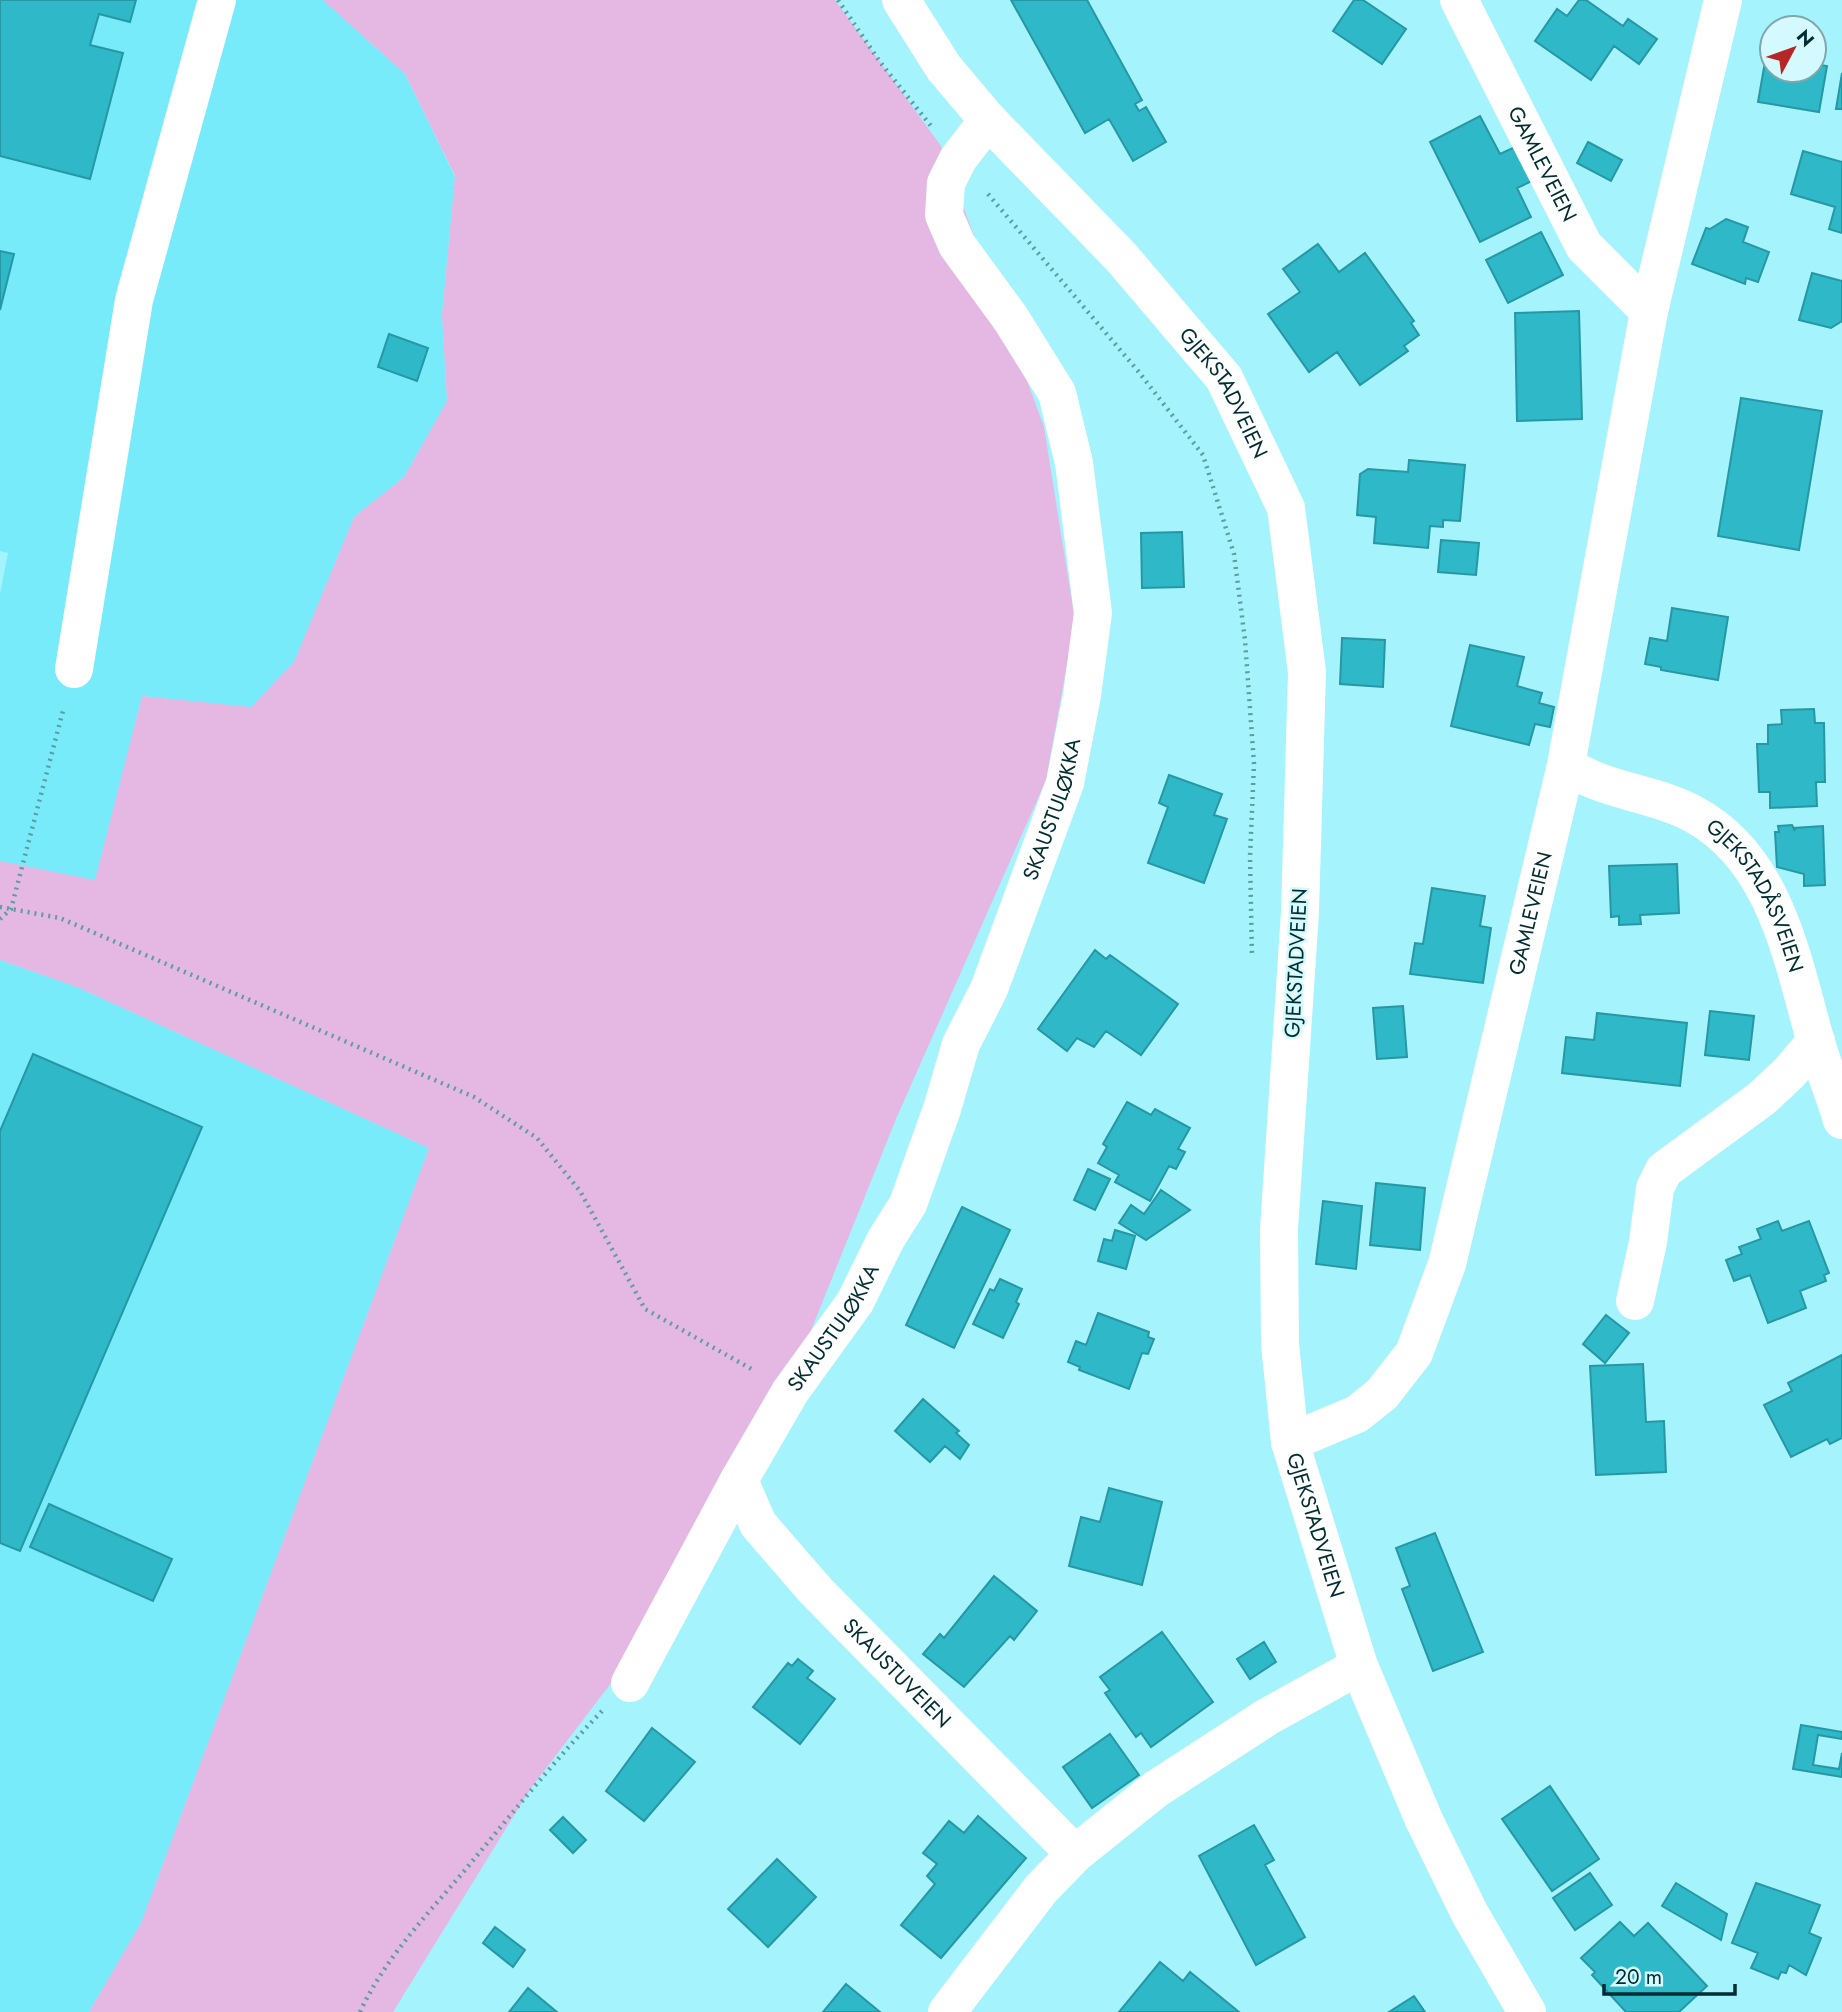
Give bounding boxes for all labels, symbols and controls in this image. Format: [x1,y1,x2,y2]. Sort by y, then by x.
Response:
north arrow [1758,14,1828,84]
text: N [1790,24,1821,53]
street label: GAMLEVEIEN [1500,101,1584,227]
street label: GJEKSTADVEIEN [1172,321,1275,463]
street label: SKAUSTULØKKA [1015,736,1088,884]
street label: GJEKSTADÅSVEIEN [1700,812,1811,976]
street label: GAMLEVEIEN [1501,849,1560,978]
street label: GJEKSTADVEIEN [1277,887,1315,1039]
street label: SKAUSTULØKKA [780,1259,887,1398]
street label: GJEKSTADVEIEN [1279,1449,1352,1601]
street label: SKAUSTUVEIEN [836,1612,958,1735]
scale bar [1604,1952,1735,1996]
text: 20 m [1615,1962,1662,1992]

